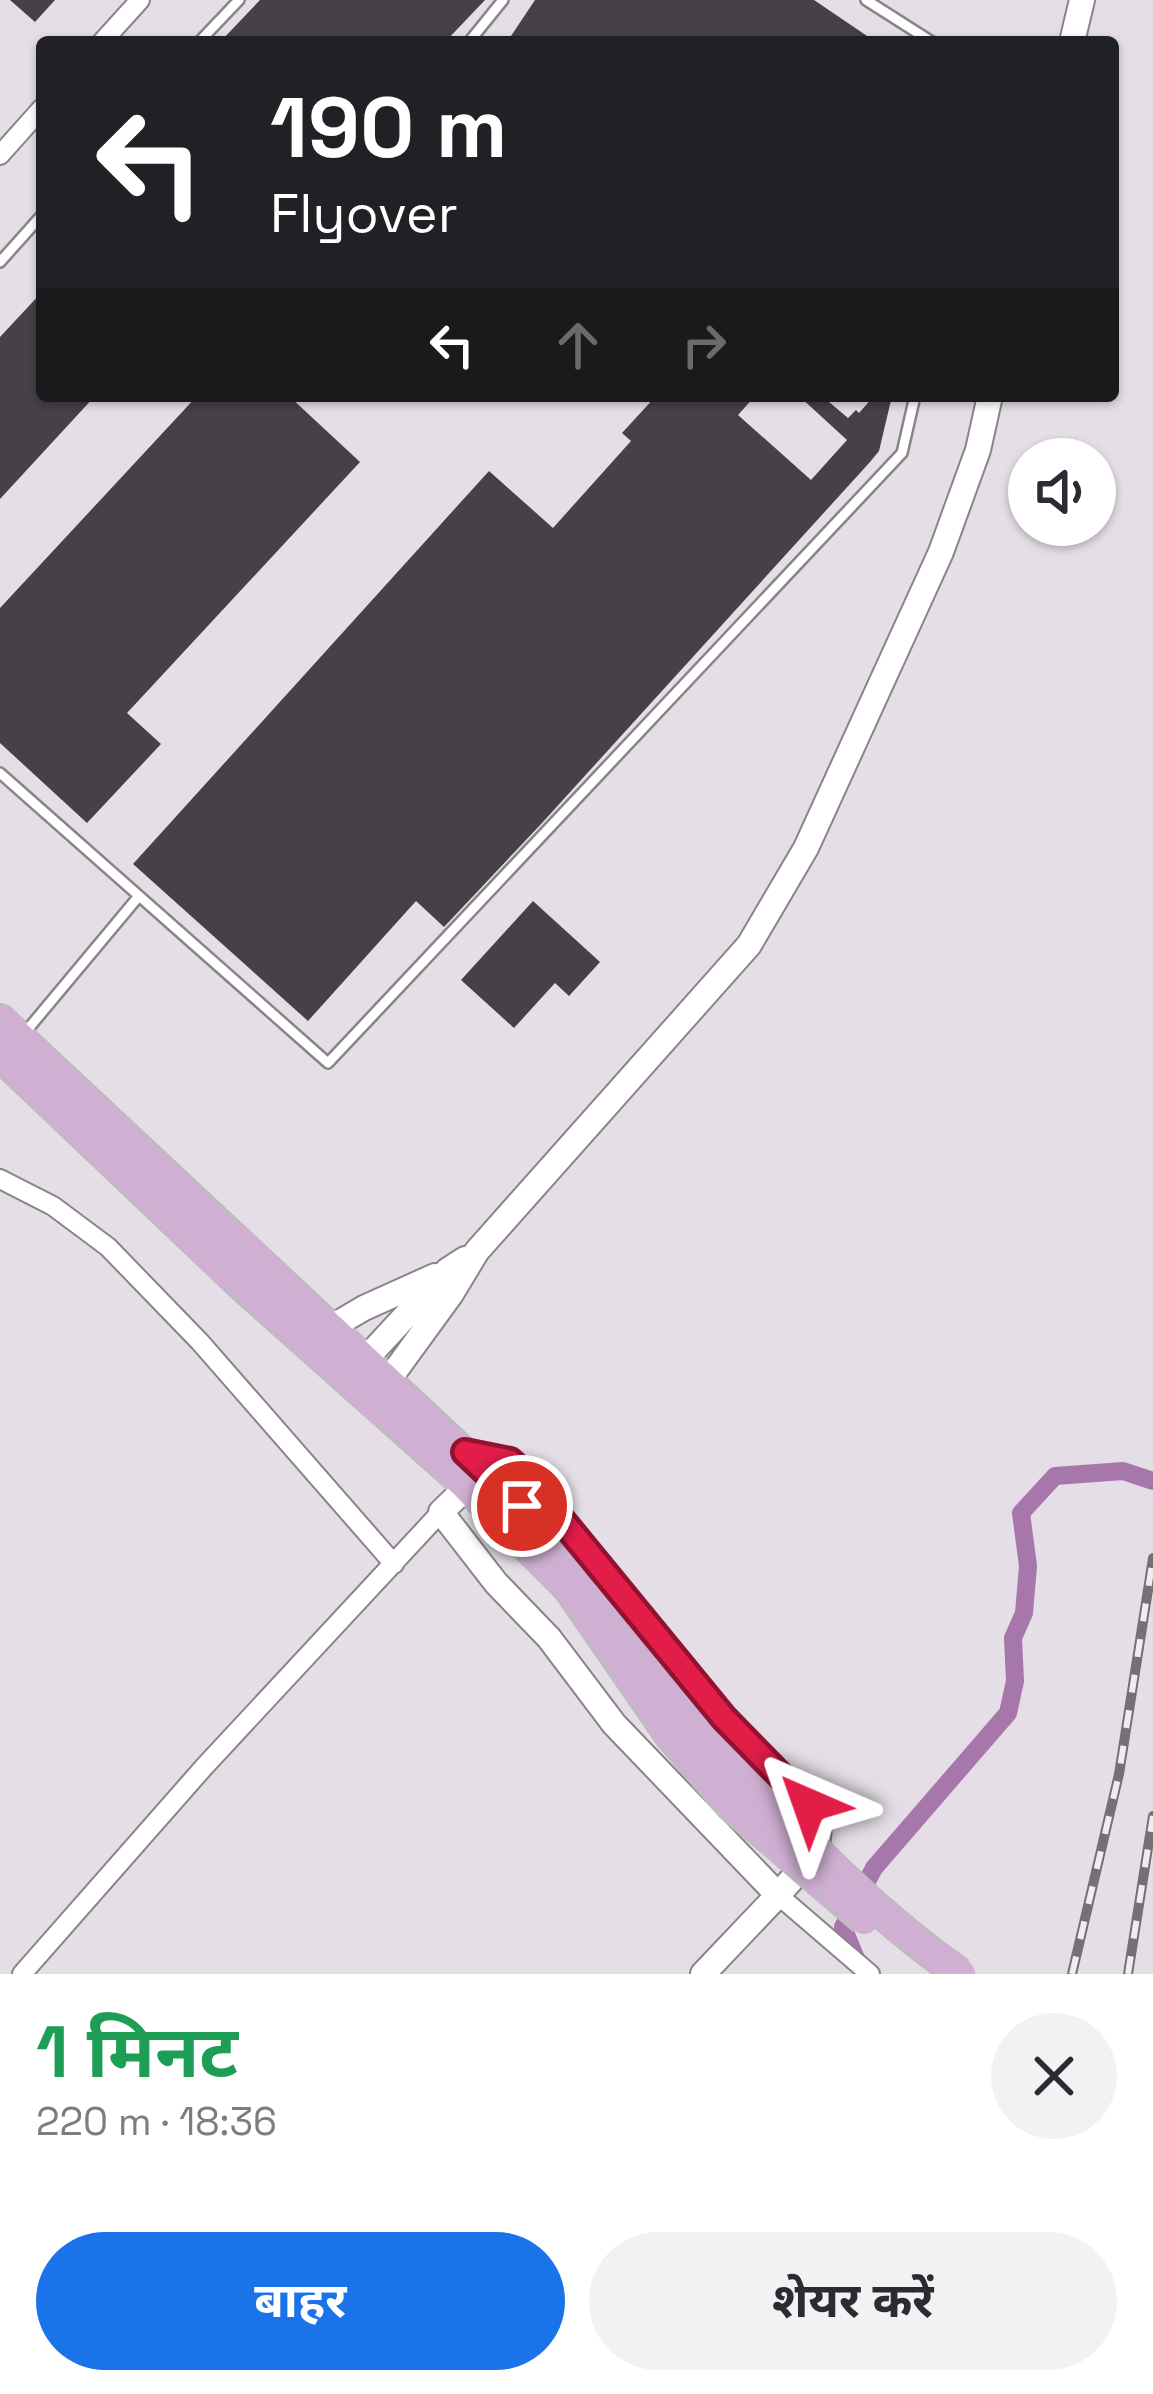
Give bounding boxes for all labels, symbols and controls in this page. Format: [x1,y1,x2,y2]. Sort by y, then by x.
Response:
text: 190 m [270,74,507,182]
icon: left [72,84,228,240]
text: Flyover [270,179,458,248]
icon: left [419,312,485,378]
icon: ahead [545,312,611,378]
icon: right [671,312,737,378]
map controls [1008,438,1116,546]
button: sound [1008,438,1116,546]
pin [471,1455,573,1557]
icon: arrive [489,1473,555,1539]
position arrow [746,1742,872,1868]
text: 1 मिनट [36,2006,238,2098]
button: close [991,2013,1117,2139]
text: 220 m · 18:36 [36,2097,277,2146]
button: बाहर [36,2232,565,2370]
button: शेयर करें [589,2232,1117,2370]

